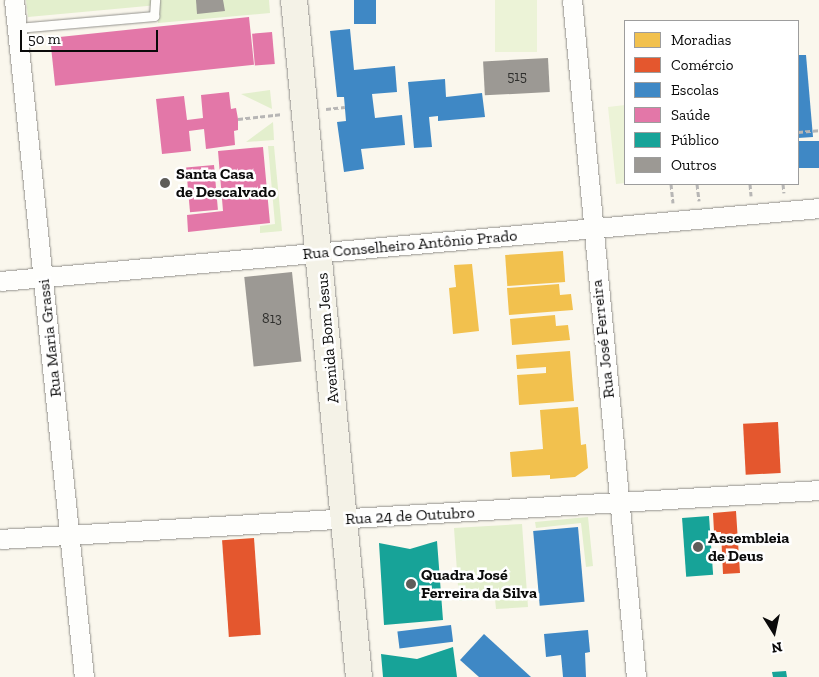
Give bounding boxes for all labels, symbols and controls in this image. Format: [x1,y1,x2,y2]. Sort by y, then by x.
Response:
scale bar [22,20,160,52]
legend [624,20,799,185]
text: 50 m [28,30,61,48]
text: Moradias [671,31,731,49]
text: Comércio [671,56,734,74]
house number: 515 [507,69,527,85]
text: Escolas [671,81,719,99]
text: Saúde [671,106,710,124]
text: Público [671,131,719,149]
text: Outros [671,156,716,174]
place label: Santa Casa de Descalvado [176,164,276,202]
marker: Santa Casa de Descalvado [158,176,172,190]
street label: Rua Conselheiro Antônio Prado [302,226,518,264]
street label: Avenida Bom Jesus [313,272,343,404]
street label: Rua Maria Grassi [34,278,66,398]
street label: Rua José Ferreira [587,279,619,399]
house number: 813 [262,311,282,327]
street label: Rua 24 de Outubro [345,503,475,529]
place label: Assembleia de Deus [708,528,789,566]
marker: Assembleia de Deus [692,541,704,553]
place label: Quadra José Ferreira da Silva [421,565,537,603]
marker: Quadra José Ferreira da Silva [405,578,417,590]
north arrow [749,607,799,657]
text: N [770,638,783,657]

